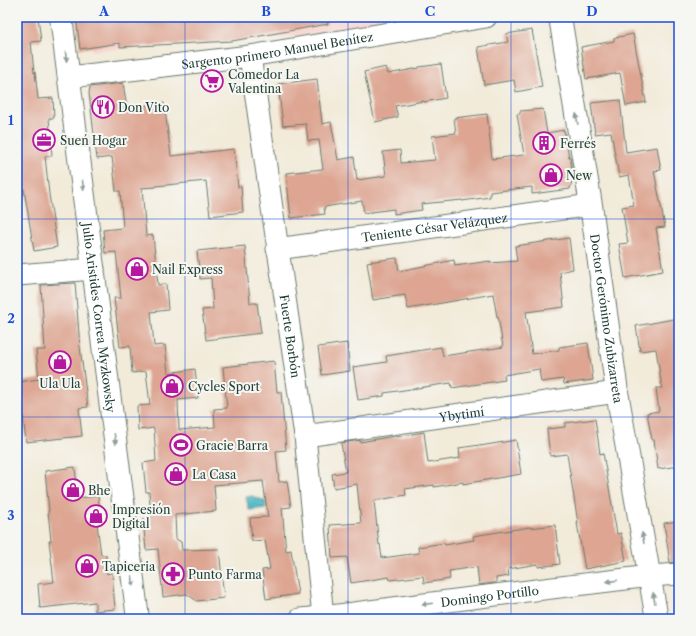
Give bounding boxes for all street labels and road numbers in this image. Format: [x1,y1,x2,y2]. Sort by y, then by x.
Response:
street label: Sargento primero Manuel Benítez [181,28,374,71]
street label: Teniente César Velázquez [360,209,508,245]
street label: Julio Aristides Correa Myzkowsky [80,220,119,414]
street label: Doctor Gerónimo Zubizarreta [588,233,626,405]
street label: Fuerte Borbón [277,293,304,379]
street label: Ybytimí [437,403,485,425]
street label: Domingo Portillo [440,582,539,609]

